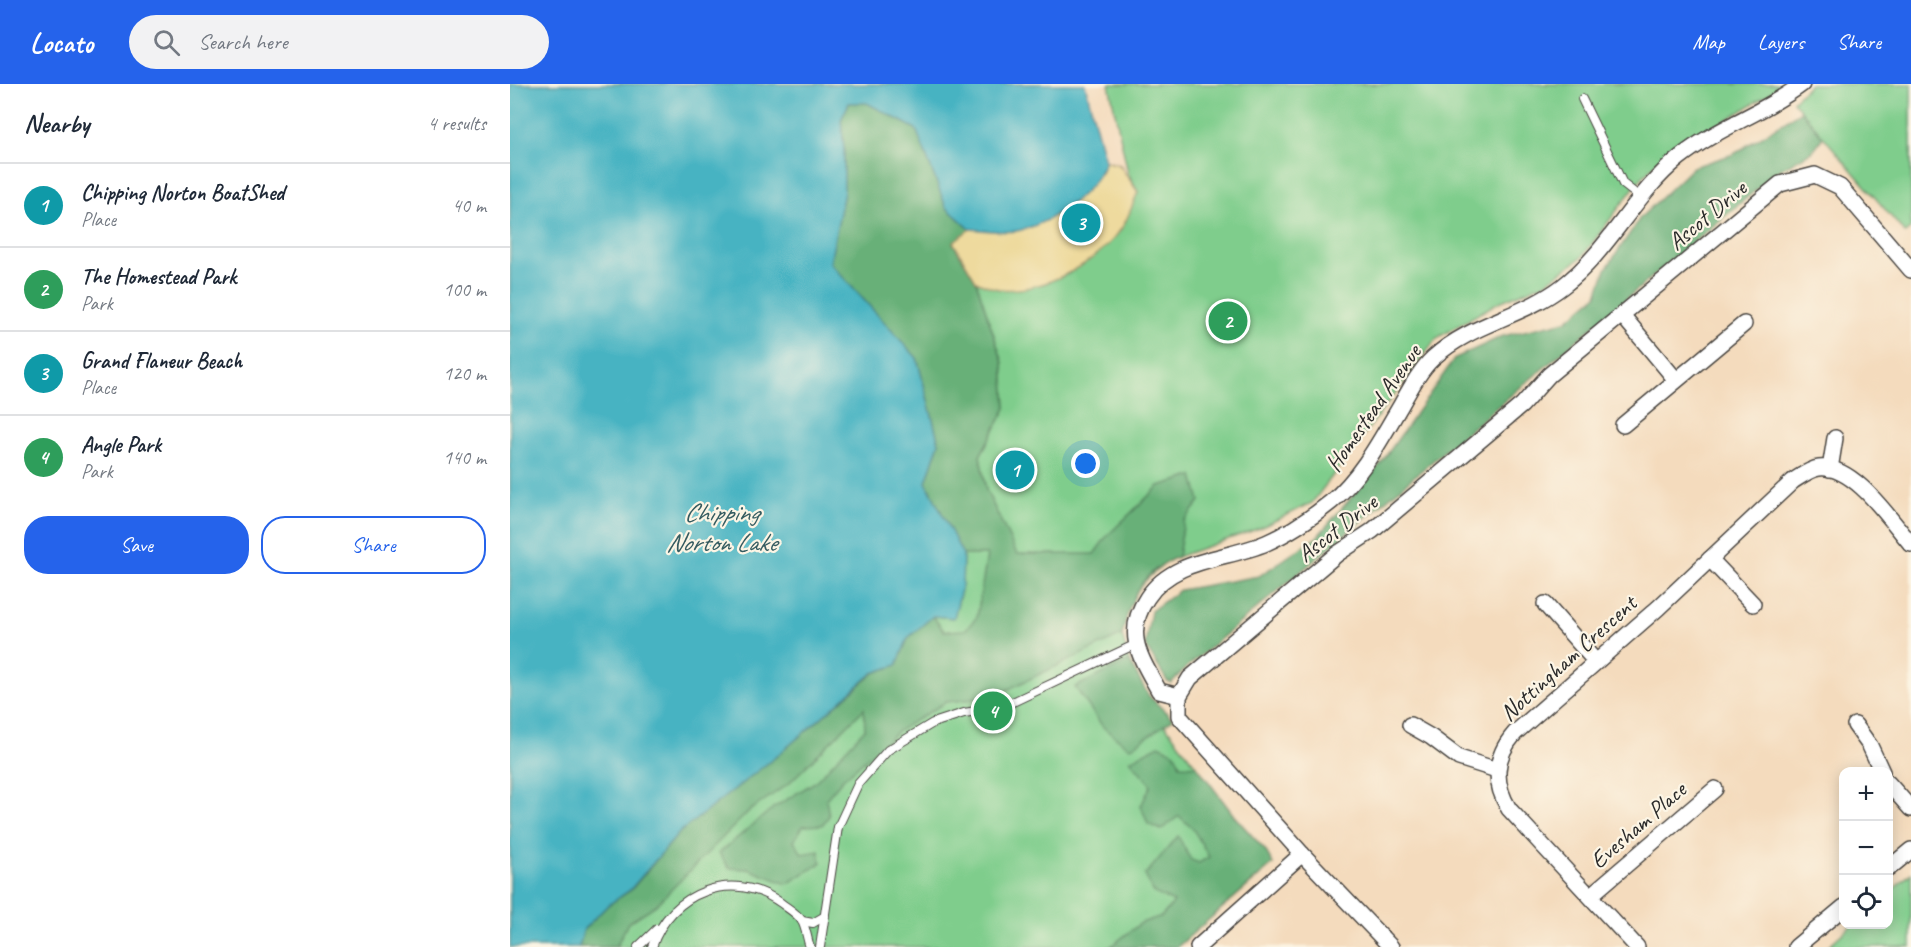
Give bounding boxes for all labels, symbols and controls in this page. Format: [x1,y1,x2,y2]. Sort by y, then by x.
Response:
search box [129,15,549,69]
text: Locato [30,25,93,60]
icon: search [150,26,183,59]
text: Search here [198,28,288,56]
text: Map [1692,29,1725,55]
text: Layers [1758,29,1804,55]
text: Share [1837,29,1881,55]
text: Nearby [24,107,89,140]
text: 4 results [427,111,486,136]
street label: Ascot Drive [1661,172,1754,257]
text: Chipping Norton BoatShed [81,179,284,207]
text: 1 [39,193,48,218]
text: 40 m [452,193,486,218]
pin: 3 [1062,200,1100,246]
text: Place [81,207,116,232]
text: The Homestead Park [81,263,236,291]
text: 2 [39,277,48,302]
text: 100 m [443,277,486,302]
text: Park [81,291,113,316]
pin: 2 [1208,298,1248,344]
street label: Homestead Avenue [1318,337,1429,477]
text: Grand Flaneur Beach [81,347,242,375]
text: 3 [39,361,48,386]
text: 120 m [443,361,486,386]
text: Place [81,375,116,400]
text: Angle Park [81,431,161,459]
text: 4 [39,445,48,470]
text: 140 m [443,445,486,470]
pin: 1 [996,448,1034,492]
your location [1071,449,1100,478]
text: Park [81,459,113,484]
street label: Ascot Drive [1291,486,1385,569]
water label: Chipping Norton Lake [666,496,780,559]
button: Save [24,516,249,574]
button: Share [261,516,486,574]
street label: Nottingham Crescent [1493,587,1644,727]
pin: 4 [974,688,1012,734]
map controls [1839,767,1893,929]
button: + [1839,767,1893,821]
street label: Evesham Place [1584,774,1694,875]
button: − [1839,821,1893,875]
button: locate [1839,875,1893,929]

